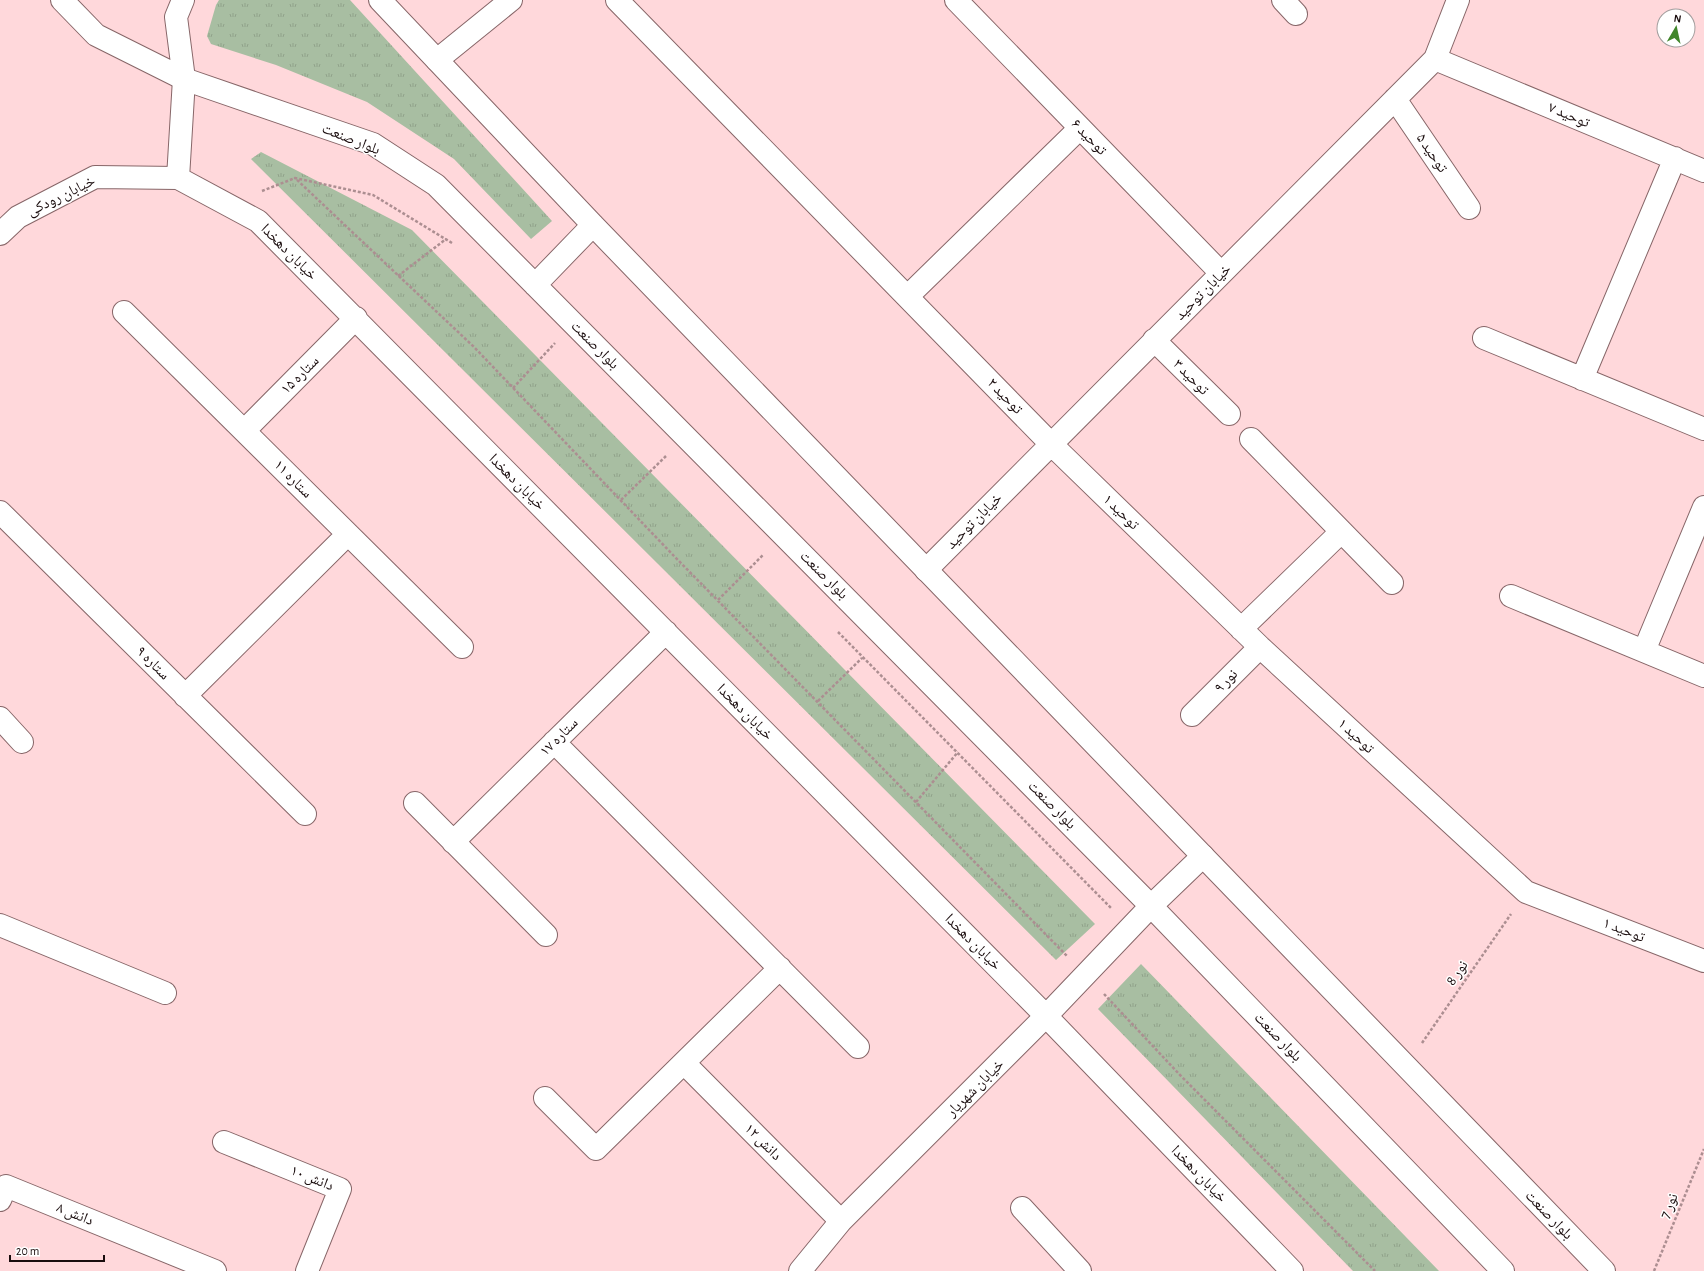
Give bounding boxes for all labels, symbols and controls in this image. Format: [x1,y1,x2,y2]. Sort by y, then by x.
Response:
north arrow [1656,8,1696,48]
text: N [1673,13,1682,25]
street label: توحید ۷ [1546,100,1592,132]
street label: توحید ۶ [1068,116,1110,159]
street label: بلوار صنعت [319,121,382,158]
street label: توحید ۵ [1413,131,1451,176]
street label: خیابان رودکی [25,173,99,221]
street label: خیابان دهخدا [257,221,320,285]
street label: خیابان توحید [1172,261,1236,324]
street label: بلوار صنعت [567,318,622,373]
street label: ستاره ۱۵ [278,353,323,398]
street label: توحید ۳ [1170,356,1212,399]
street label: توحید ۲ [984,375,1026,418]
street label: خیابان دهخدا [485,451,548,515]
street label: ستاره ۱۱ [270,457,315,502]
street label: خیابان توحید [943,490,1007,553]
street label: توحید ۱ [1099,492,1142,534]
street label: بلوار صنعت [796,548,851,603]
street label: ستاره ۹ [133,643,173,683]
street label: نور ۹ [1212,666,1241,696]
street label: خیابان دهخدا [713,681,776,745]
street label: ستاره ۱۷ [537,715,582,760]
street label: توحید ۱ [1334,716,1377,757]
street label: بلوار صنعت [1024,778,1079,833]
street label: خیابان دهخدا [941,911,1004,975]
street label: توحید ۱ [1601,915,1648,946]
street label: نور 8 [1443,958,1472,989]
street label: بلوار صنعت [1251,1010,1305,1065]
street label: خیابان شهریار [943,1056,1008,1122]
street label: دانش ۱۲ [740,1121,784,1165]
street label: خیابان دهخدا [1167,1143,1230,1207]
street label: دانش ۱۰ [288,1163,336,1195]
street label: بلوار صنعت [1522,1188,1576,1243]
street label: نور 7 [1657,1191,1682,1221]
street label: دانش ۸ [54,1200,96,1230]
scale bar [10,1237,104,1263]
text: 20 m [16,1245,39,1257]

